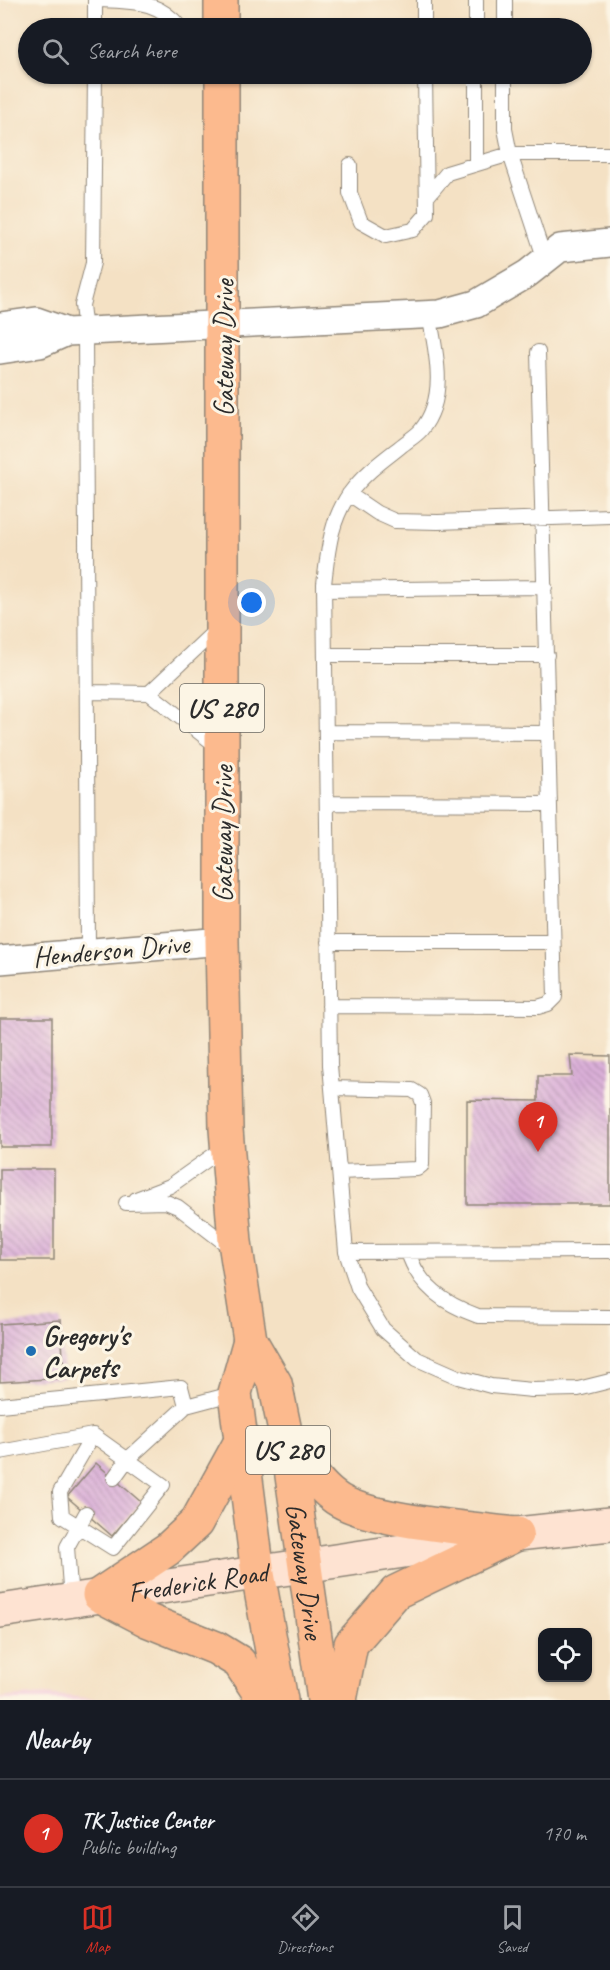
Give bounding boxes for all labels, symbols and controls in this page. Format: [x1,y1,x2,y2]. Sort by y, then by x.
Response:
search box [18,18,592,84]
icon: search [39,35,72,68]
text: Search here [87,37,177,65]
street label: Gateway Drive [206,278,241,416]
your location [237,588,266,617]
road number: US 280 [180,684,264,732]
street label: Gateway Drive [205,764,240,902]
street label: Henderson Drive [31,926,192,974]
pin: 1 [518,1102,558,1152]
place label: Gregory's Carpets [43,1318,132,1385]
marker: Gregory's Carpets [24,1344,38,1358]
road number: US 280 [246,1426,330,1474]
street label: Gateway Drive [279,1501,333,1643]
street label: Frederick Road [126,1553,274,1609]
map controls [538,1628,592,1682]
button: locate [538,1628,592,1682]
text: Nearby [24,1723,89,1756]
text: TK Justice Center [81,1807,213,1835]
text: 1 [39,1821,48,1846]
text: 170 m [543,1821,586,1846]
text: Public building [81,1835,176,1860]
tab: Map [81,1901,114,1957]
tab: Directions [277,1901,333,1957]
tab: Saved [496,1901,529,1957]

